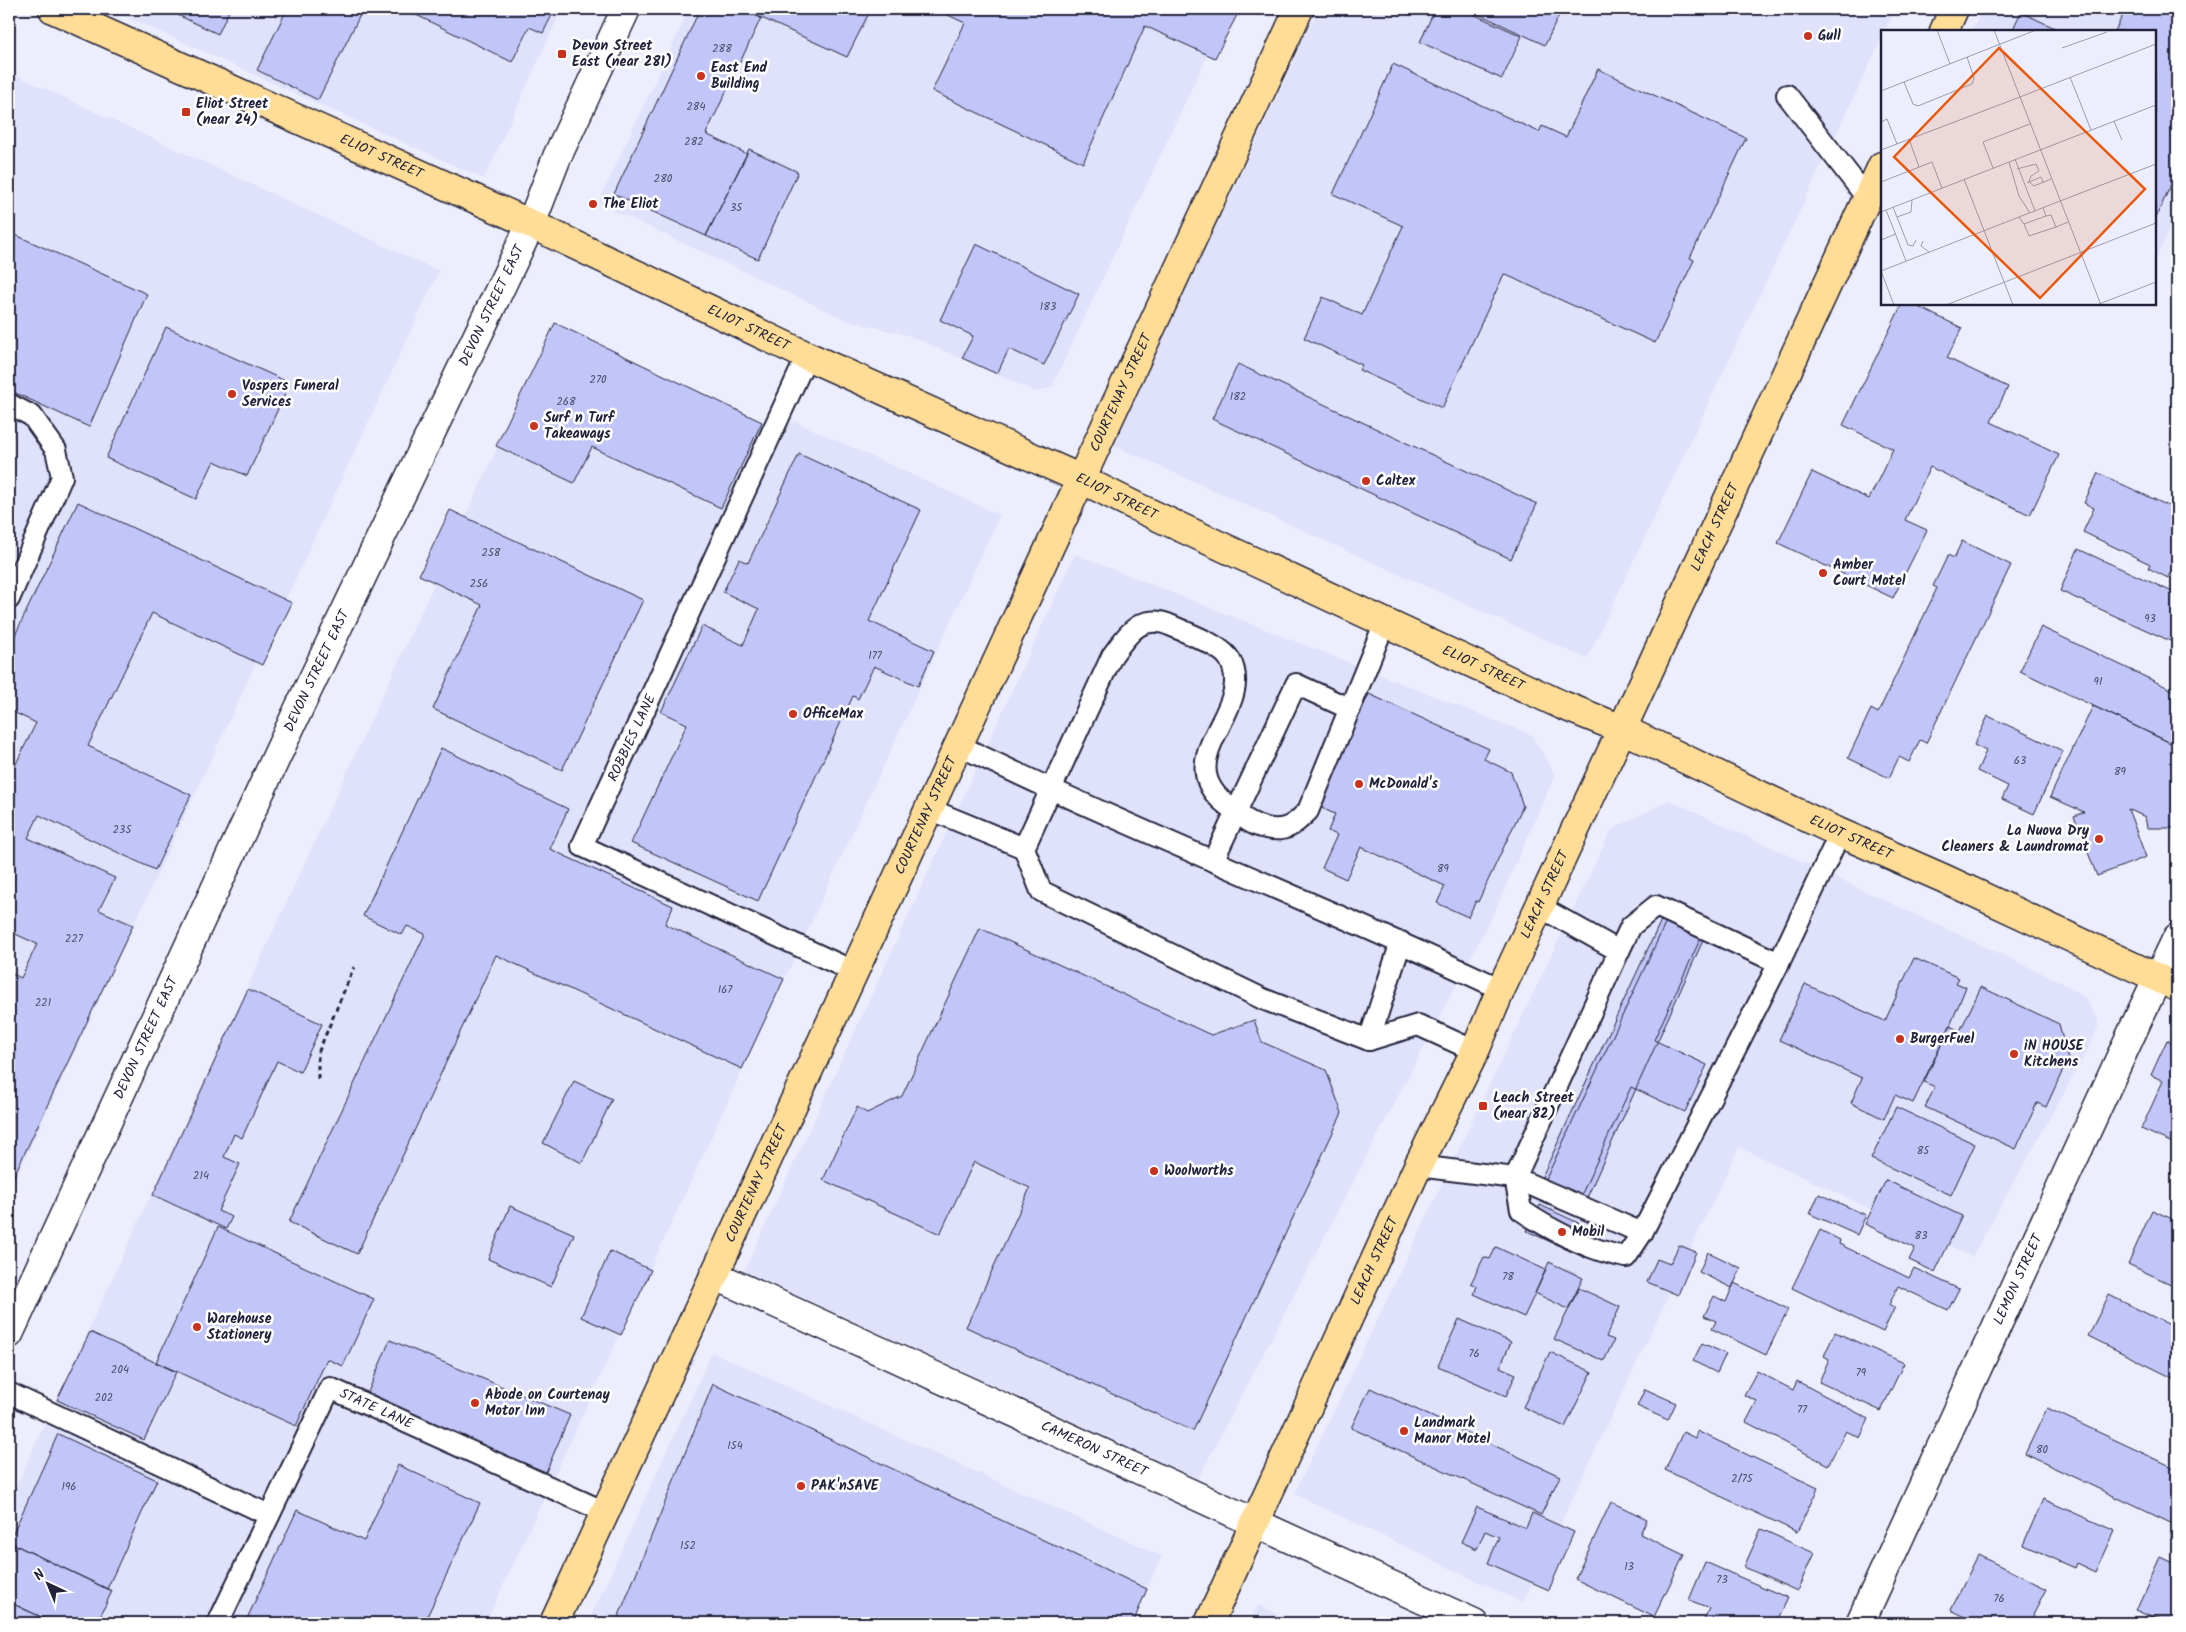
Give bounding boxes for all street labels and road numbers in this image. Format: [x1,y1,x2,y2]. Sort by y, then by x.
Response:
street label: ELIOT STREET [336,128,428,186]
street label: DEVON STREET EAST [453,240,531,370]
street label: ELIOT STREET [703,299,795,358]
street label: COURTENAY STREET [1084,329,1159,455]
street label: ELIOT STREET [1072,467,1162,527]
street label: LEACH STREET [1685,478,1746,575]
street label: DEVON STREET EAST [278,605,356,736]
street label: ELIOT STREET [1438,640,1530,698]
street label: ROBBIES LANE [602,690,662,785]
street label: COURTENAY STREET [889,751,963,878]
street label: ELIOT STREET [1806,809,1898,866]
street label: LEACH STREET [1515,846,1575,942]
street label: DEVON STREET EAST [108,972,185,1103]
street label: COURTENAY STREET [720,1119,794,1246]
street label: LEACH STREET [1345,1212,1405,1309]
street label: LEMON STREET [1988,1229,2049,1329]
street label: STATE LANE [336,1383,417,1435]
street label: CAMERON STREET [1037,1415,1152,1484]

